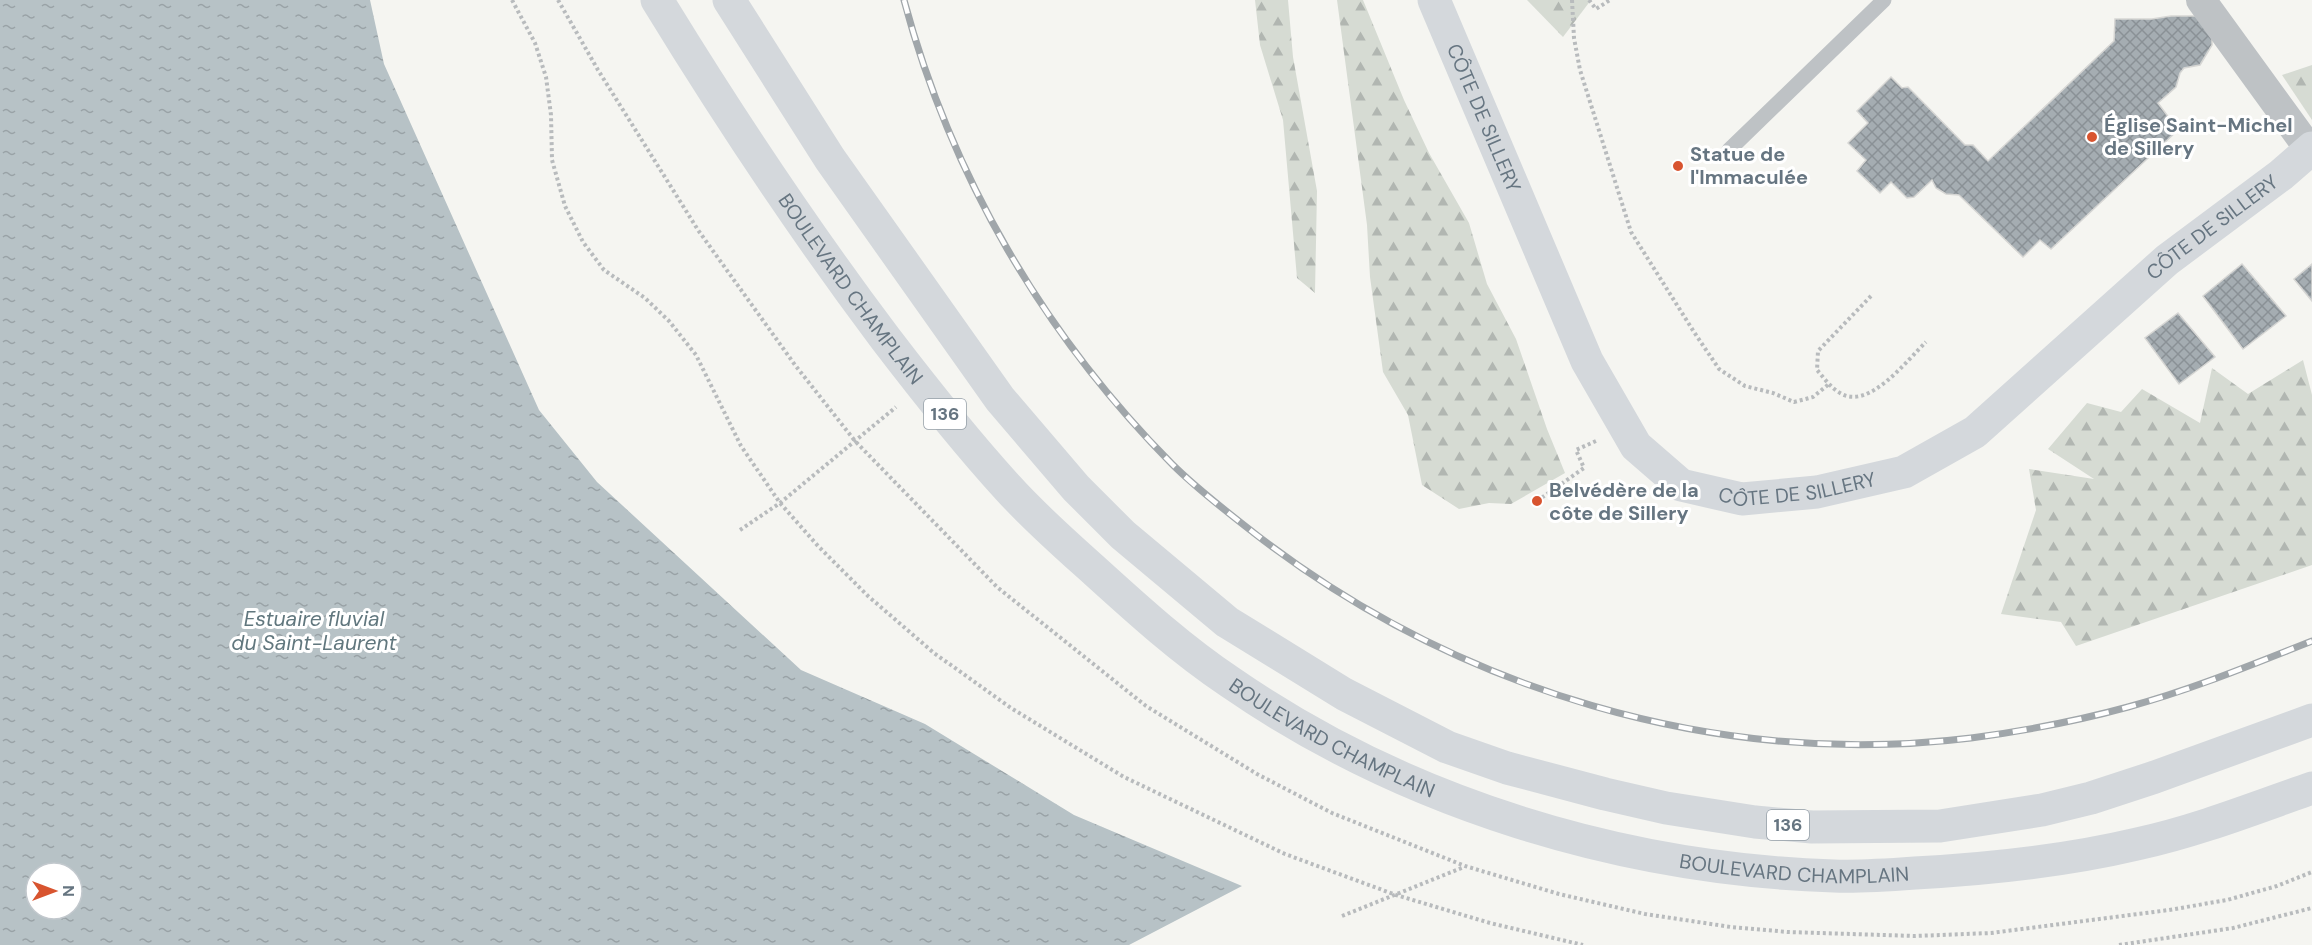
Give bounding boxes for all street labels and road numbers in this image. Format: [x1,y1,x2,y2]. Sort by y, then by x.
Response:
street label: CÔTE DE SILLERY [1441,40,1527,196]
street label: CÔTE DE SILLERY [2141,168,2284,285]
street label: BOULEVARD CHAMPLAIN [772,188,929,390]
road number: 136 [924,399,966,429]
street label: CÔTE DE SILLERY [1716,466,1879,513]
street label: BOULEVARD CHAMPLAIN [1224,672,1439,804]
road number: 136 [1767,810,1809,840]
street label: BOULEVARD CHAMPLAIN [1678,848,1910,889]

